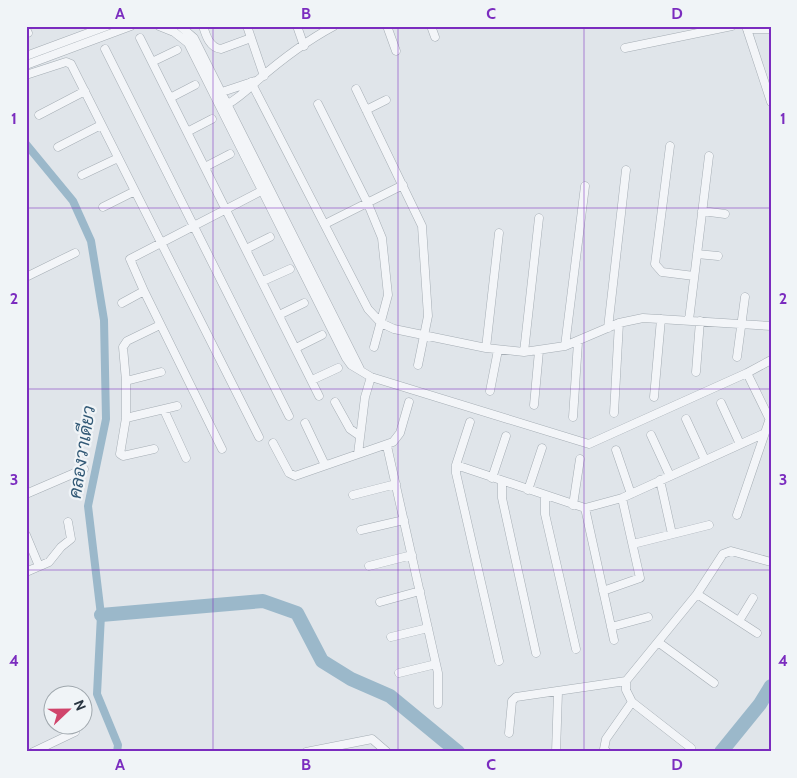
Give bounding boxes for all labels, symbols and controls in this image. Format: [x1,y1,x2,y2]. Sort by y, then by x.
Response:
text: A [115,4,125,23]
text: B [301,4,311,23]
text: C [486,4,496,23]
text: D [671,4,683,23]
text: 1 [11,109,17,128]
text: 1 [780,109,786,128]
text: 2 [10,289,18,308]
text: 2 [779,289,787,308]
water label: คลองวาเดียว [62,404,100,500]
text: 3 [10,470,18,489]
text: 3 [779,470,787,489]
text: 4 [9,651,19,670]
text: 4 [778,651,788,670]
north arrow [42,686,92,736]
text: N [70,697,90,713]
text: A [115,755,125,774]
text: B [301,755,311,774]
text: C [486,755,496,774]
text: D [671,755,683,774]

